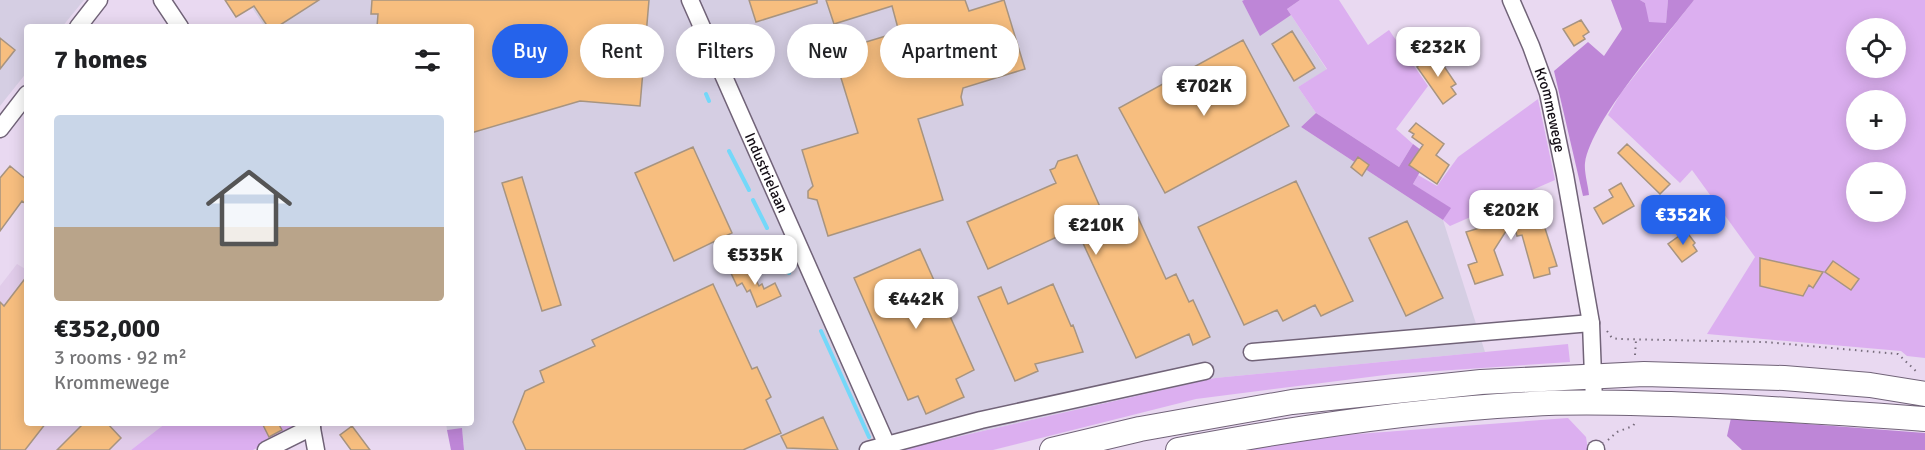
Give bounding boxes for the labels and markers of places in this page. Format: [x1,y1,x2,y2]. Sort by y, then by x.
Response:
pin: €232K [1396,27,1480,78]
pin: €702K [1162,66,1246,117]
pin: €202K [1469,190,1553,241]
pin: €352K [1641,195,1725,246]
pin: €210K [1054,205,1138,256]
pin: €535K [713,235,797,286]
pin: €442K [874,279,958,330]

